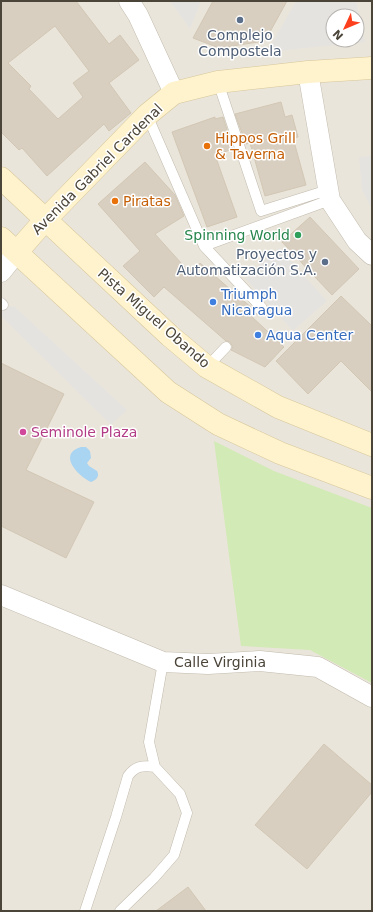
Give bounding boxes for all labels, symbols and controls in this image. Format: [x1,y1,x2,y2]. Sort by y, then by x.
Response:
north arrow [325,8,365,48]
marker: Complejo Compostela [235,15,245,25]
place label: Complejo Compostela [198,27,282,59]
text: N [330,27,346,42]
street label: Avenida Gabriel Cardenal [28,100,166,238]
place label: Hippos Grill & Taverna [215,130,296,162]
marker: Hippos Grill & Taverna [202,141,212,151]
place label: Piratas [123,193,171,209]
marker: Piratas [110,196,120,206]
place label: Spinning World [184,227,290,243]
marker: Spinning World [293,230,303,240]
place label: Proyectos y Automatización S.A. [176,246,317,278]
marker: Proyectos y Automatización S.A. [320,257,330,267]
street label: Pista Miguel Obando [95,265,213,371]
place label: Triumph Nicaragua [220,286,292,318]
marker: Triumph Nicaragua [208,297,218,307]
place label: Aqua Center [266,327,353,343]
marker: Aqua Center [253,330,263,340]
place label: Seminole Plaza [31,424,137,440]
marker: Seminole Plaza [18,427,28,437]
street label: Calle Virginia [174,654,266,670]

